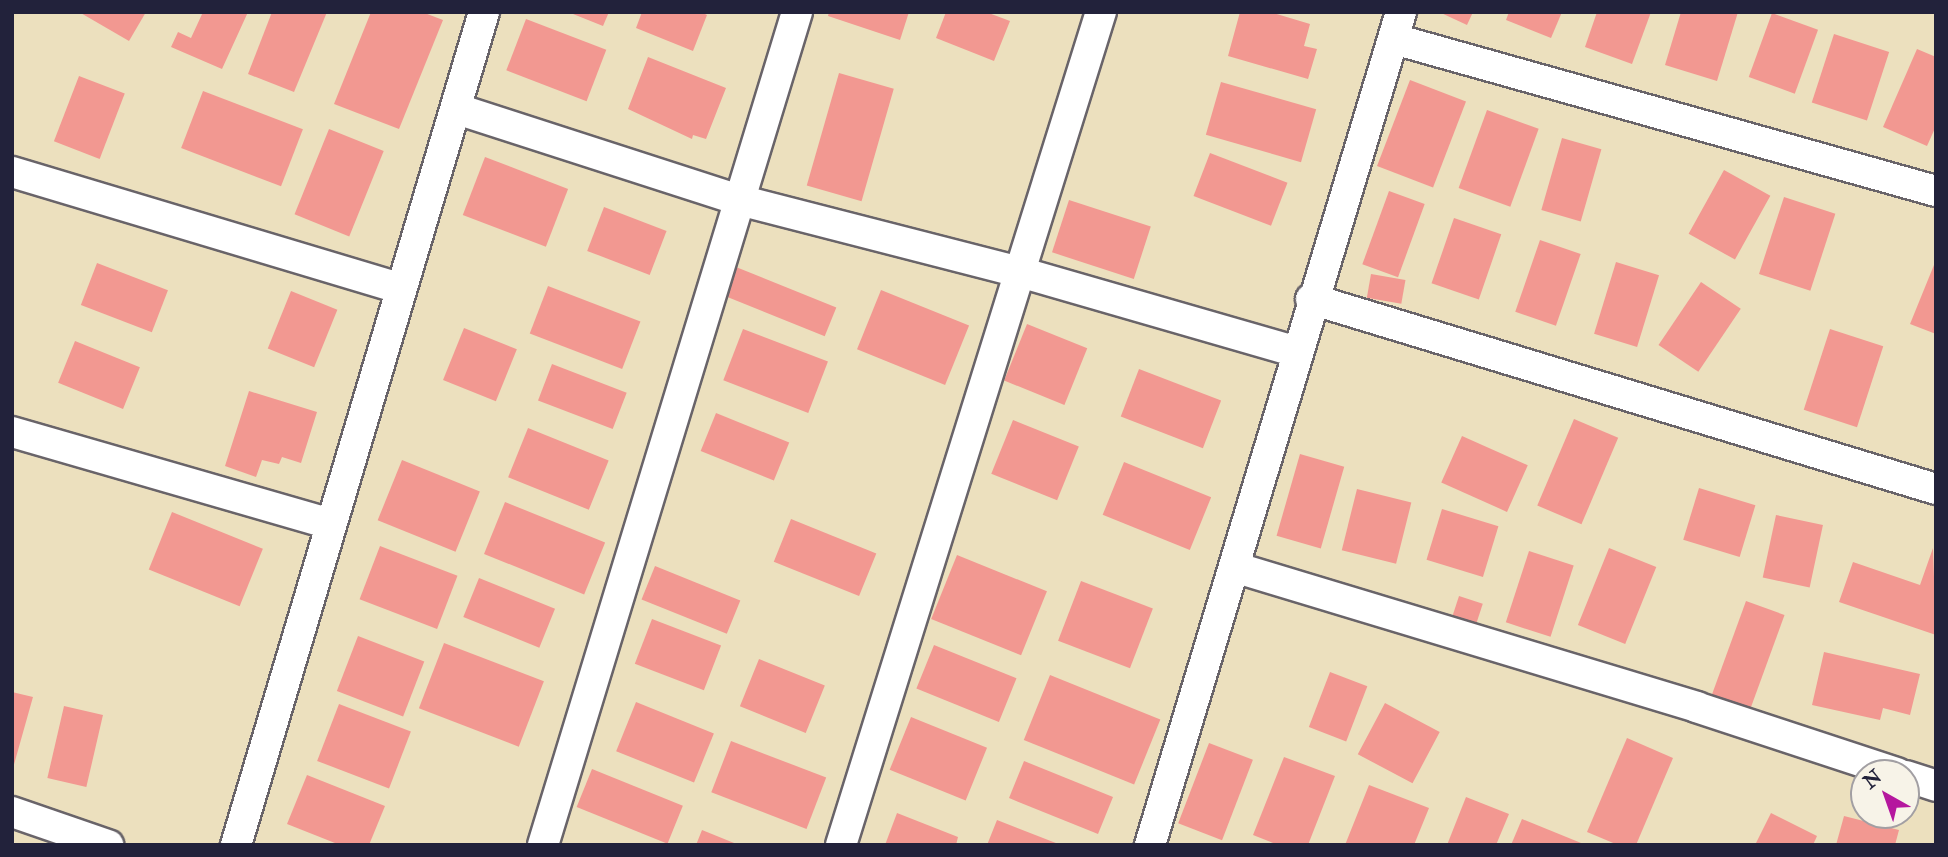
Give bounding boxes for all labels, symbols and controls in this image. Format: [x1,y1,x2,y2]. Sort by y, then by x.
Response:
north arrow [1850,759,1920,829]
text: N [1859,765,1887,794]

